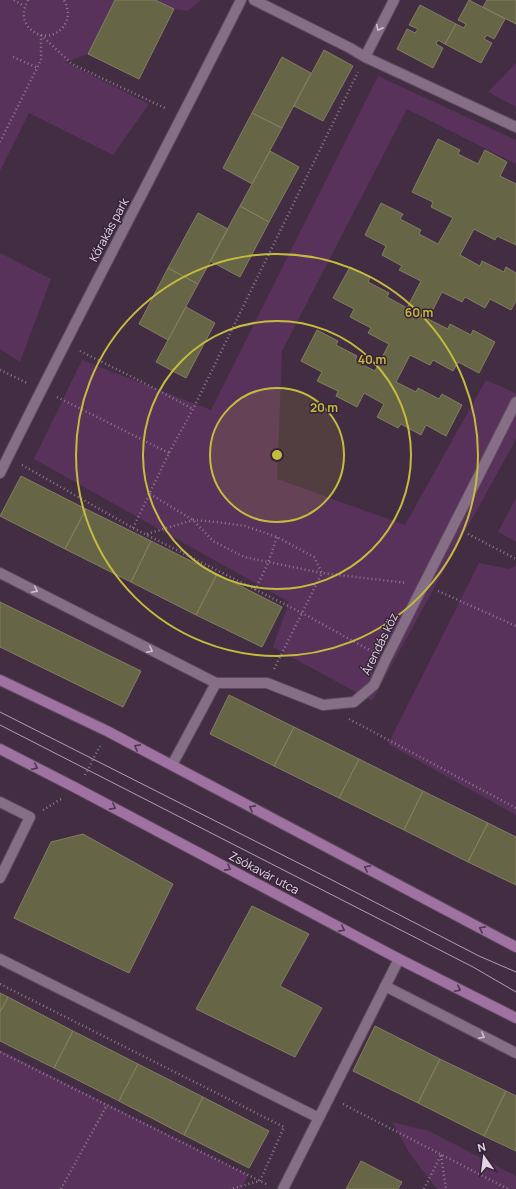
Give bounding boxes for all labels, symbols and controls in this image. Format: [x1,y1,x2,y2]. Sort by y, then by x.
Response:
one-way arrow [376,24,384,32]
street label: Kőrakás park [85,194,133,265]
text: 60 m [405,304,433,321]
text: 40 m [358,351,386,368]
text: 20 m [310,399,338,416]
centre of rings [270,448,284,462]
one-way arrow [30,586,38,593]
street label: Árendás köz [357,610,402,678]
one-way arrow [146,645,154,652]
one-way arrow [133,744,141,751]
one-way arrow [31,762,38,770]
one-way arrow [108,802,116,810]
one-way arrow [248,805,256,812]
street label: Zsókavár utca [226,847,302,898]
one-way arrow [223,863,231,871]
one-way arrow [363,865,371,873]
one-way arrow [338,924,346,931]
one-way arrow [478,926,486,934]
one-way arrow [454,984,461,991]
one-way arrow [478,1031,485,1038]
north arrow [464,1137,504,1177]
text: N [476,1139,487,1155]

